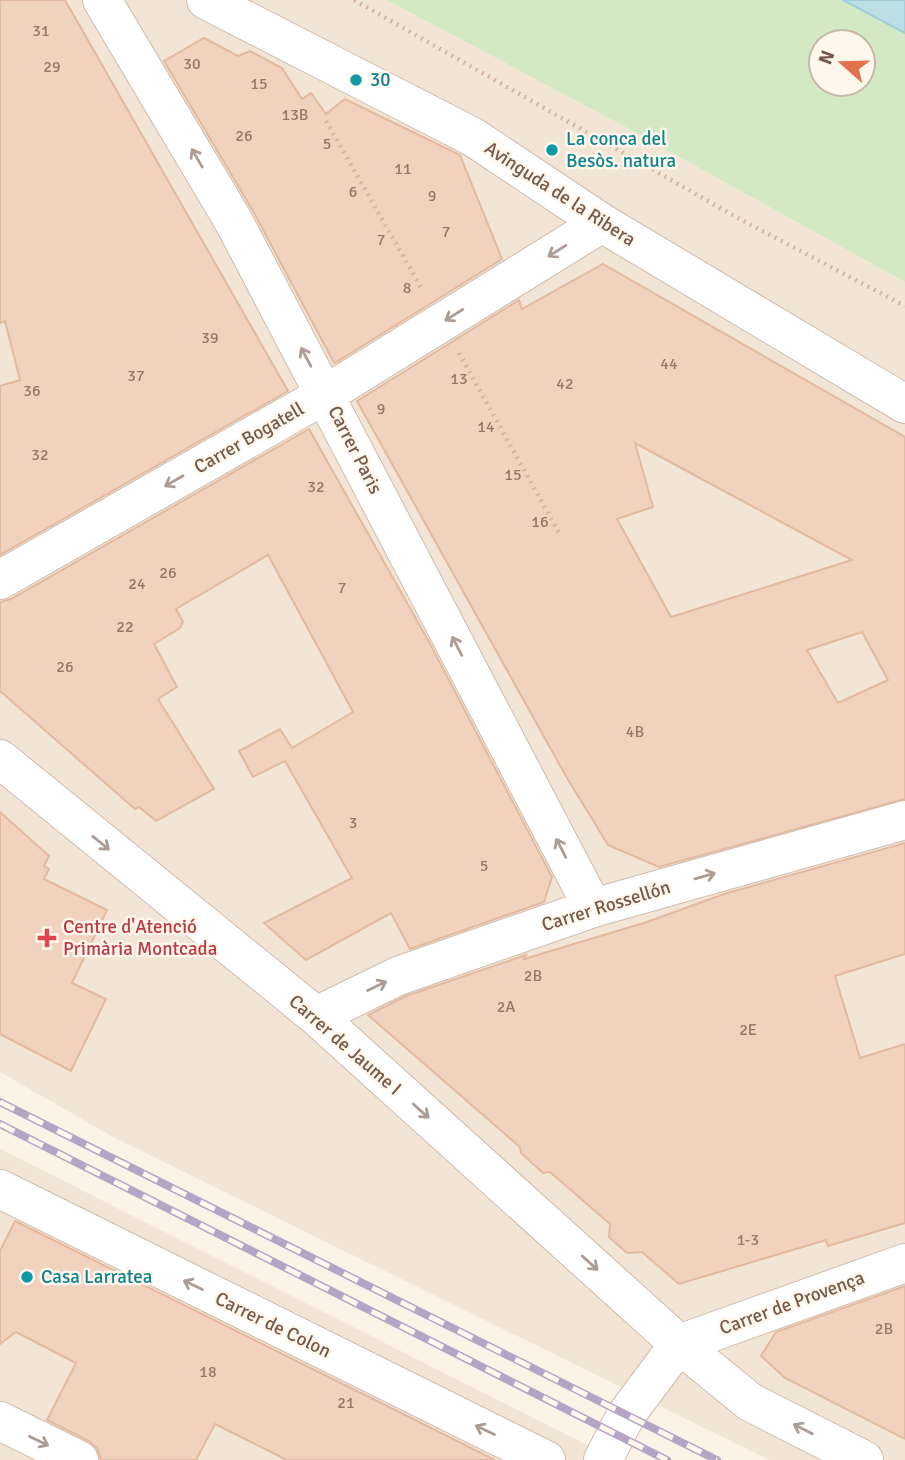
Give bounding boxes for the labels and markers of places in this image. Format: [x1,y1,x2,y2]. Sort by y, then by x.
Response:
place label: 30 [370,68,391,92]
marker: 30 [348,72,364,88]
place label: La conca del Besòs. natura [566,127,676,173]
marker: La conca del Besòs. natura [544,142,560,158]
place label: Centre d'Atenció Primària Montcada [63,915,217,961]
marker: Centre d'Atenció Primària Montcada [37,928,57,948]
place label: Casa Larratea [41,1265,152,1289]
marker: Casa Larratea [19,1269,35,1285]

